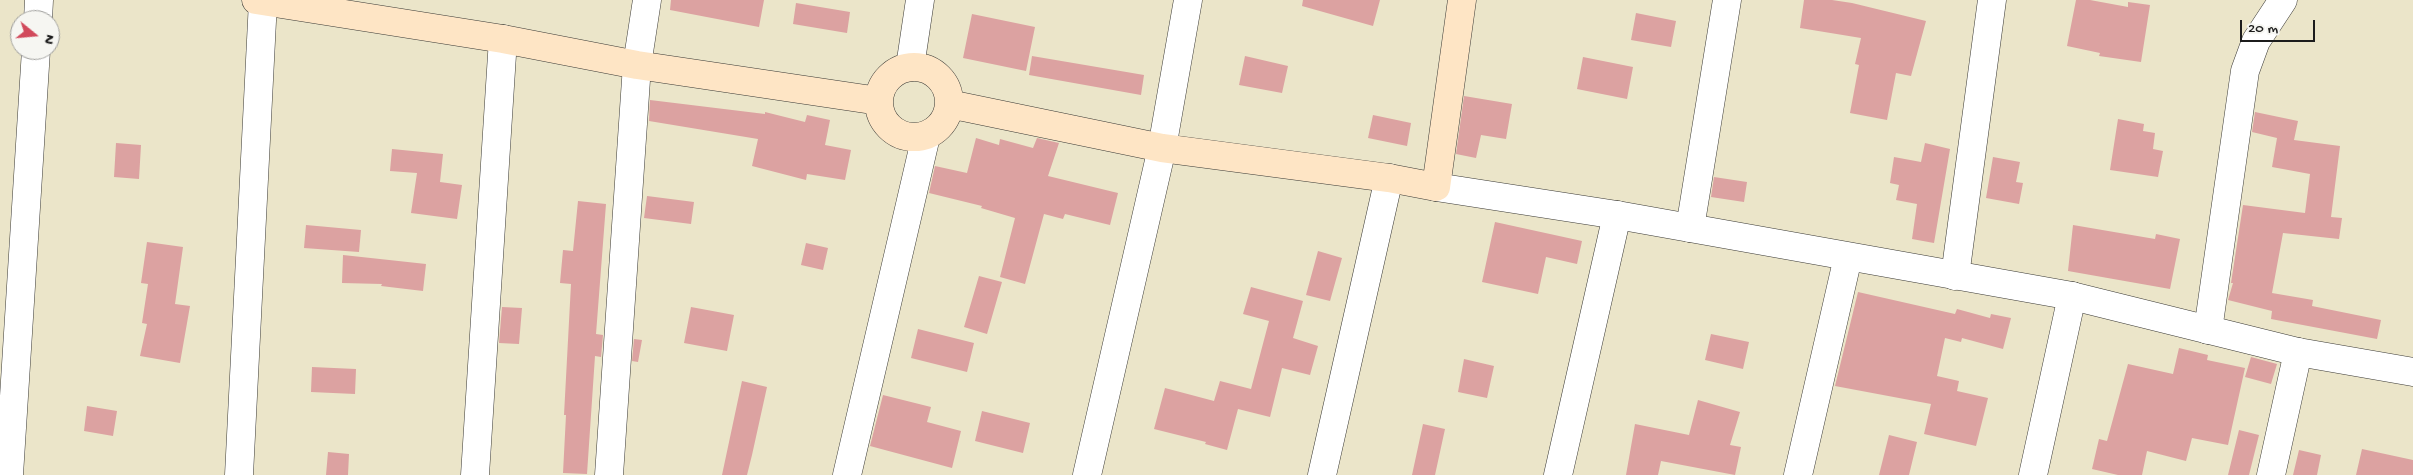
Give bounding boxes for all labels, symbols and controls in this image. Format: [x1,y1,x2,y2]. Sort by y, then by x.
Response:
north arrow [10,10,60,60]
scale bar [2243,10,2318,42]
text: 20 m [2248,20,2278,38]
text: N [39,32,58,46]

